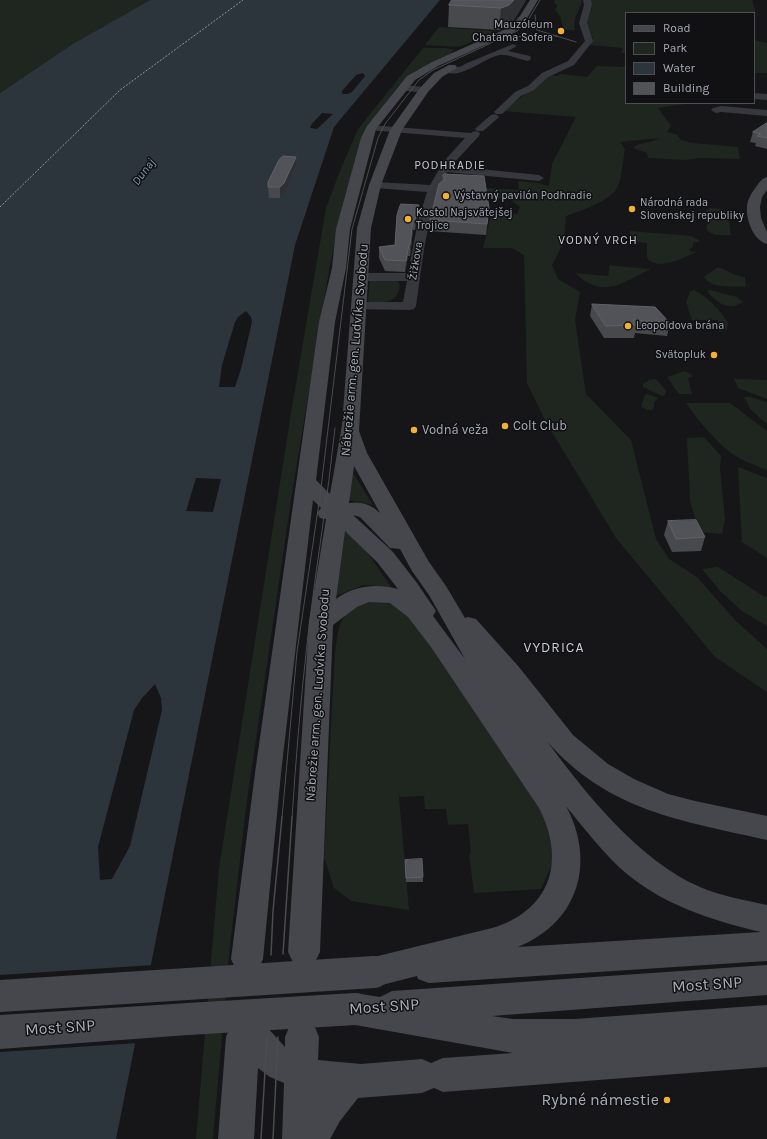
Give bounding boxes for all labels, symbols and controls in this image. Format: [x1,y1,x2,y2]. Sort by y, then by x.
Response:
legend [625,12,755,104]
place label: Mauzóleum Chatama Sofera [472,18,553,44]
text: Road [663,21,691,35]
marker: Mauzóleum Chatama Sofera [556,26,566,36]
text: Park [663,41,687,55]
text: Water [663,61,695,75]
text: Building [663,81,709,95]
water label: Dunaj [129,156,159,188]
district label: PODHRADIE [414,159,486,173]
place label: Výstavný pavilón Podhradie [454,189,592,203]
marker: Výstavný pavilón Podhradie [441,191,451,201]
place label: Národná rada Slovenskej republiky [640,196,744,222]
marker: Národná rada Slovenskej republiky [627,204,637,214]
place label: Kostol Najsvätejšej Trojice [416,206,513,232]
marker: Kostol Najsvätejšej Trojice [403,214,413,224]
district label: VODNÝ VRCH [558,234,638,248]
street label: Žižkova [406,241,426,281]
street label: Nábrežie arm. gen. Ludvíka Svobodu [338,243,372,457]
place label: Leopoldova brána [636,319,724,333]
marker: Leopoldova brána [623,321,633,331]
place label: Svätopluk [655,348,706,362]
marker: Svätopluk [709,350,719,360]
place label: Colt Club [513,418,567,434]
marker: Colt Club [500,421,510,431]
place label: Vodná veža [422,422,488,438]
marker: Vodná veža [409,425,419,435]
street label: Nábrežie arm. gen. Ludvíka Svobodu [303,588,333,802]
district label: VYDRICA [524,640,584,656]
street label: Most SNP [671,973,743,997]
street label: Most SNP [348,995,420,1019]
street label: Most SNP [24,1016,96,1040]
place label: Rybné námestie [542,1090,659,1110]
marker: Rybné námestie [662,1095,672,1105]

